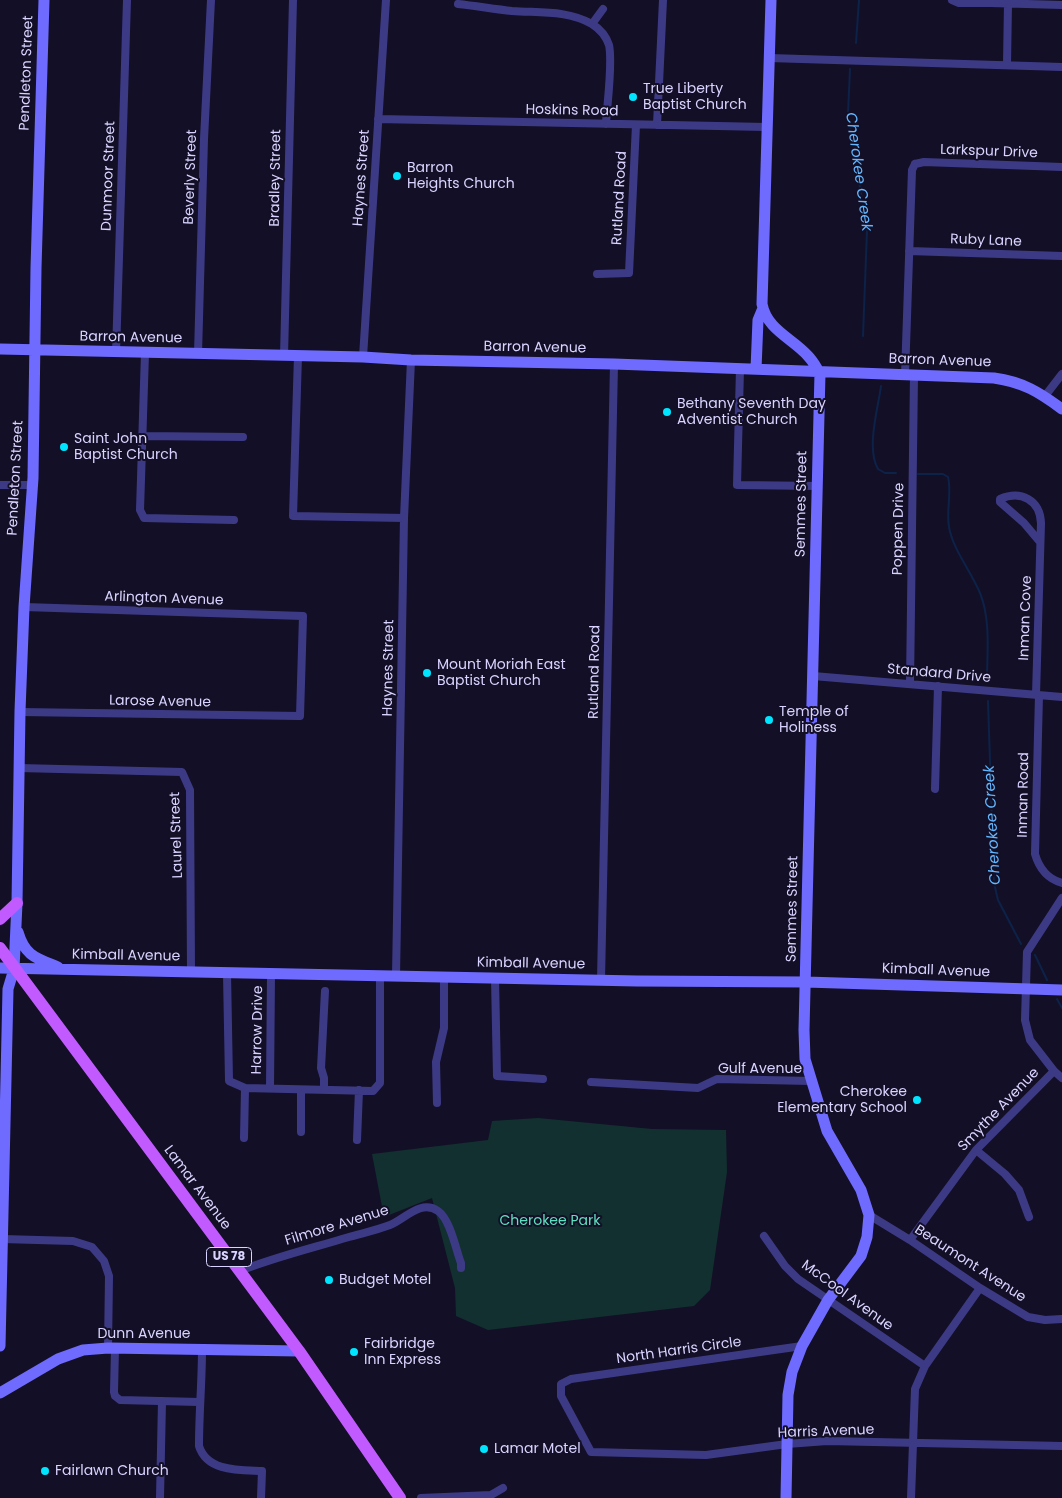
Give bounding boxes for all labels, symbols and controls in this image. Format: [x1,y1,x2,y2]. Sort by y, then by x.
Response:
street label: Pendleton Street [17,15,37,131]
place label: True Liberty Baptist Church [643,81,747,114]
marker: True Liberty Baptist Church [627,91,639,103]
street label: Hoskins Road [525,102,619,120]
water label: Cherokee Creek [841,111,875,233]
street label: Dunmoor Street [99,121,119,231]
street label: Beverly Street [181,129,201,225]
street label: Bradley Street [267,129,285,227]
street label: Haynes Street [350,129,374,227]
street label: Larkspur Drive [940,142,1038,162]
street label: Rutland Road [609,151,631,245]
place label: Barron Heights Church [407,160,515,192]
marker: Barron Heights Church [391,170,403,182]
street label: Ruby Lane [950,231,1022,251]
street label: Barron Avenue [80,329,182,347]
street label: Barron Avenue [484,339,586,357]
street label: Barron Avenue [888,351,992,371]
place label: Bethany Seventh Day Adventist Church [677,396,826,428]
marker: Bethany Seventh Day Adventist Church [661,406,673,418]
street label: Pendleton Street [5,420,27,536]
place label: Saint John Baptist Church [74,431,178,464]
marker: Saint John Baptist Church [58,441,70,453]
street label: Semmes Street [793,451,811,557]
street label: Poppen Drive [890,483,908,575]
street label: Inman Cove [1016,575,1036,661]
street label: Arlington Avenue [104,589,224,609]
street label: Haynes Street [380,620,398,716]
street label: Rutland Road [586,625,604,719]
place label: Mount Moriah East Baptist Church [437,657,566,690]
street label: Standard Drive [886,661,992,687]
marker: Mount Moriah East Baptist Church [421,667,433,679]
street label: Larose Avenue [109,693,211,711]
place label: Temple of Holiness [779,704,849,736]
marker: Temple of Holiness [763,714,775,726]
street label: Inman Road [1015,752,1033,838]
water label: Cherokee Creek [981,765,1005,885]
street label: Laurel Street [167,791,187,879]
street label: Semmes Street [784,856,802,962]
street label: Kimball Avenue [72,947,180,965]
street label: Kimball Avenue [477,955,585,973]
street label: Kimball Avenue [882,961,990,981]
street label: Harrow Drive [249,985,267,1075]
street label: Gulf Avenue [718,1061,802,1077]
street label: Smythe Avenue [955,1065,1043,1155]
place label: Cherokee Elementary School [777,1084,907,1116]
marker: Cherokee Elementary School [911,1094,923,1106]
street label: Lamar Avenue [160,1143,234,1233]
street label: Filmore Avenue [283,1202,391,1250]
park label: Cherokee Park [500,1213,600,1229]
street label: Beaumont Avenue [911,1222,1029,1306]
road number: US 78 [206,1248,252,1266]
street label: McCool Avenue [798,1257,896,1335]
place label: Budget Motel [339,1272,431,1288]
marker: Budget Motel [323,1274,335,1286]
street label: Dunn Avenue [97,1326,191,1342]
street label: North Harris Circle [615,1334,743,1368]
place label: Fairbridge Inn Express [364,1336,441,1368]
marker: Fairbridge Inn Express [348,1346,360,1358]
street label: Harris Avenue [777,1422,875,1442]
place label: Lamar Motel [494,1441,581,1457]
marker: Lamar Motel [478,1443,490,1455]
place label: Fairlawn Church [55,1463,169,1479]
marker: Fairlawn Church [39,1465,51,1477]

